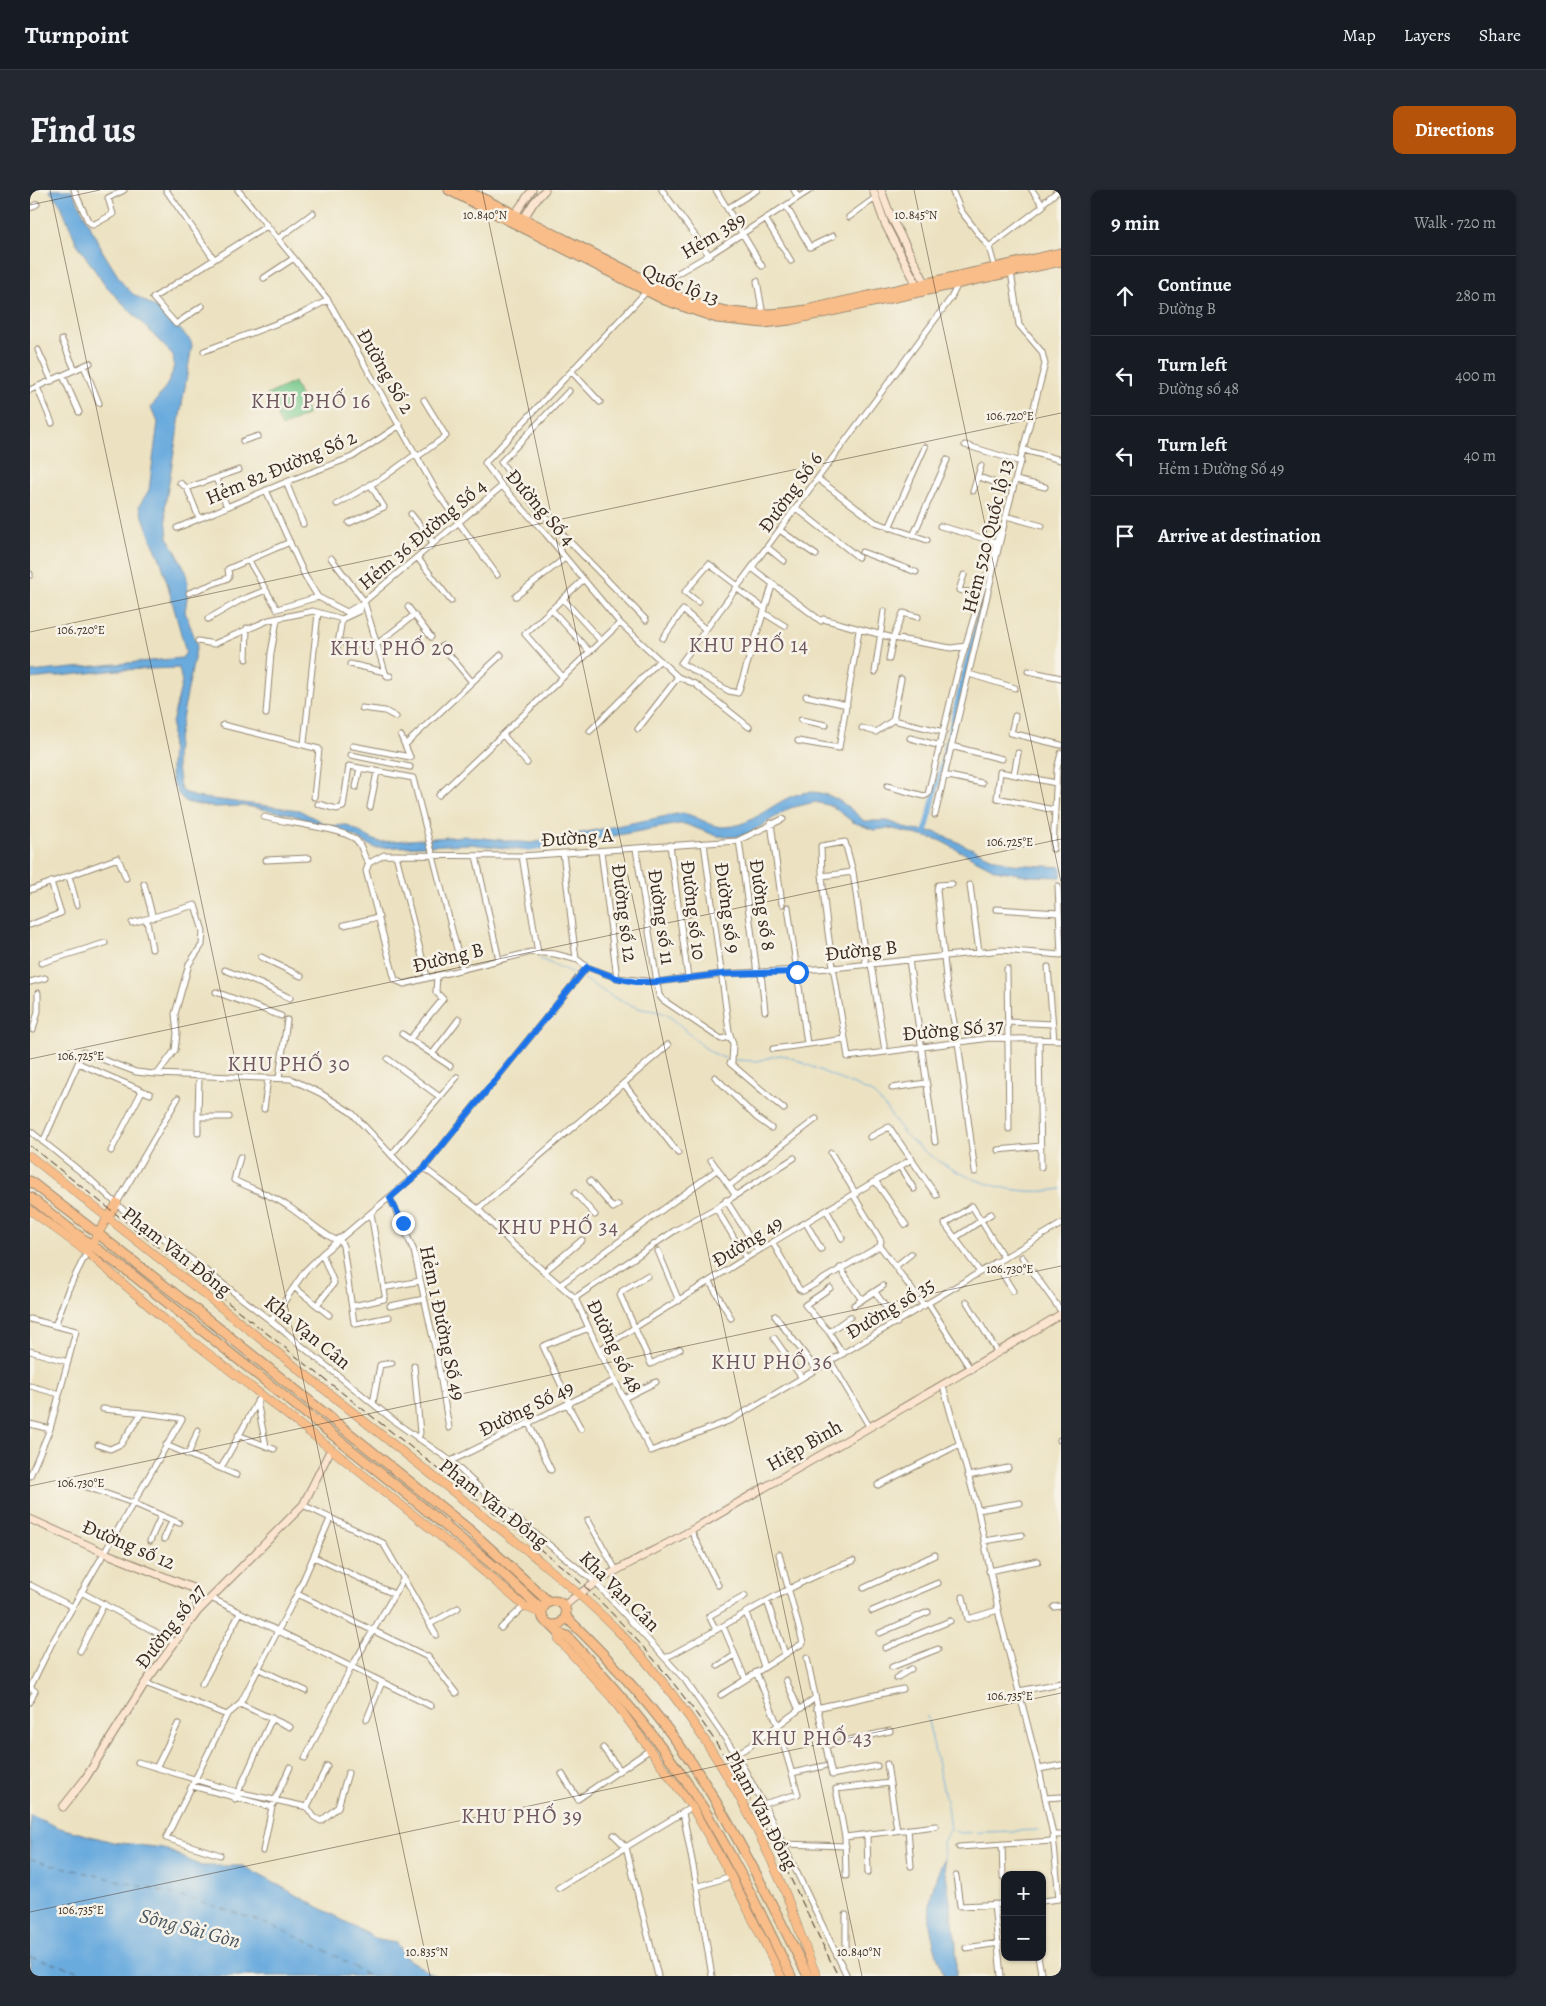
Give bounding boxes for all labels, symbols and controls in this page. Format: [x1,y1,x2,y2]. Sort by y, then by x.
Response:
text: Turnpoint [25,19,129,51]
text: Map [1343,23,1376,47]
text: Layers [1404,23,1451,47]
text: Share [1479,23,1521,47]
text: Find us [30,106,136,154]
button: Directions [1393,106,1516,154]
street label: Hẻm 389 [676,205,751,265]
text: 10.840°N [463,207,507,223]
text: 10.845°N [895,207,938,223]
text: 9 min [1111,209,1160,237]
text: Walk · 720 m [1414,212,1496,234]
street label: Quốc lộ 13 [638,257,723,312]
text: Continue [1158,272,1232,298]
icon: ahead [1111,282,1139,310]
text: 280 m [1456,285,1496,307]
text: Đường B [1158,298,1216,320]
street label: Đường Số 2 [350,324,421,419]
text: Turn left [1158,352,1227,378]
icon: left [1111,362,1139,390]
text: 400 m [1455,365,1496,387]
text: Đường số 48 [1158,378,1239,400]
district label: KHU PHỐ 16 [251,387,371,415]
text: 106.720°E [986,408,1034,424]
street label: Hẻm 82 Đường Số 2 [202,423,361,511]
text: Turn left [1158,432,1227,458]
icon: left [1111,442,1139,470]
text: 40 m [1464,445,1496,467]
street label: Đường Số 6 [752,446,829,538]
street label: Hẻm 520 Quốc lộ 13 [955,456,1020,616]
text: Hẻm 1 Đường Số 49 [1158,458,1284,480]
street label: Đường Số 4 [500,463,582,552]
street label: Hẻm 36 Đường Số 4 [353,473,492,596]
icon: arrive [1111,522,1139,550]
text: Arrive at destination [1158,523,1321,549]
text: 106.720°E [57,622,105,638]
district label: KHU PHỐ 14 [689,631,809,659]
district label: KHU PHỐ 20 [330,634,454,662]
street label: Đường A [540,821,614,853]
text: 106.725°E [987,834,1033,850]
street label: Đường số 8 [743,858,782,953]
street label: Đường số 10 [674,859,713,961]
street label: Đường số 9 [708,861,747,955]
street label: Đường số 12 [605,862,644,964]
street label: Đường số 11 [641,868,682,967]
street label: Đường B [824,933,899,968]
street label: Đường B [410,936,487,979]
route start [786,961,809,984]
street label: Đường Số 37 [901,1012,1005,1047]
text: 106.725°E [58,1048,104,1064]
district label: KHU PHỐ 30 [227,1050,351,1078]
street label: Phạm Văn Đồng [117,1200,237,1303]
street label: Đường 49 [707,1209,788,1274]
route end [392,1212,415,1235]
district label: KHU PHỐ 34 [497,1213,619,1241]
street label: Hẻm 1 Đường Số 49 [413,1243,472,1403]
text: 106.730°E [987,1261,1033,1277]
street label: Đường số 35 [841,1271,940,1346]
street label: Kha Vạn Cân [259,1289,357,1376]
street label: Đường số 48 [580,1295,649,1398]
district label: KHU PHỐ 36 [711,1348,833,1376]
street label: Đường Số 49 [474,1374,578,1443]
street label: Hiệp Bình [762,1413,847,1478]
street label: Phạm Văn Đồng [434,1452,554,1555]
text: 106.730°E [58,1475,104,1491]
street label: Đường số 12 [78,1513,180,1576]
street label: Kha Vạn Cân [573,1545,666,1638]
street label: Đường số 27 [129,1578,212,1674]
text: 106.735°E [987,1688,1033,1704]
district label: KHU PHỐ 43 [751,1724,873,1752]
street label: Phạm Văn Đồng [719,1746,804,1875]
district label: KHU PHỐ 39 [461,1802,583,1830]
map controls [1001,1871,1046,1961]
button: + [1001,1871,1046,1916]
water label: Sông Sài Gòn [137,1901,243,1955]
text: 106.735°E [58,1902,104,1918]
button: − [1001,1916,1046,1961]
text: 10.835°N [406,1944,449,1960]
text: 10.840°N [837,1944,881,1960]

